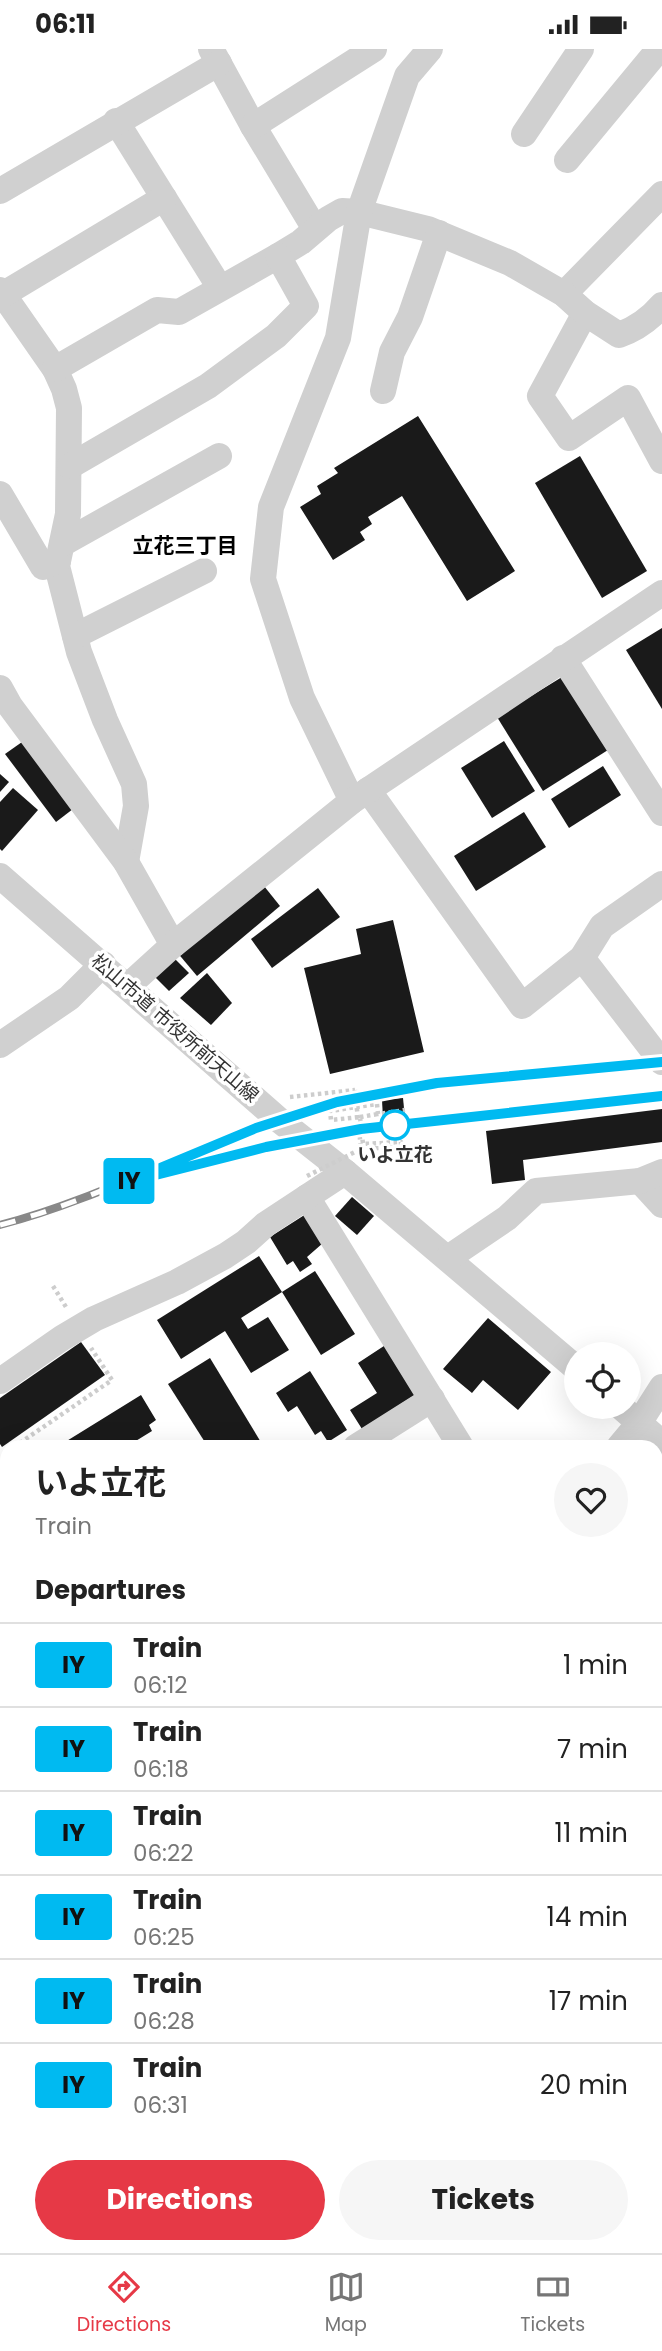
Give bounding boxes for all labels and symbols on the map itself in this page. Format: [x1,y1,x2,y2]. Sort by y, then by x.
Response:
district label: 立花三丁目 [133,531,238,560]
street label: 松山市道 市役所前天山線 [85,948,265,1108]
marker: いよ立花 [380,1110,410,1140]
place label: いよ立花 [357,1141,433,1168]
line badge: IY [97,1158,160,1204]

